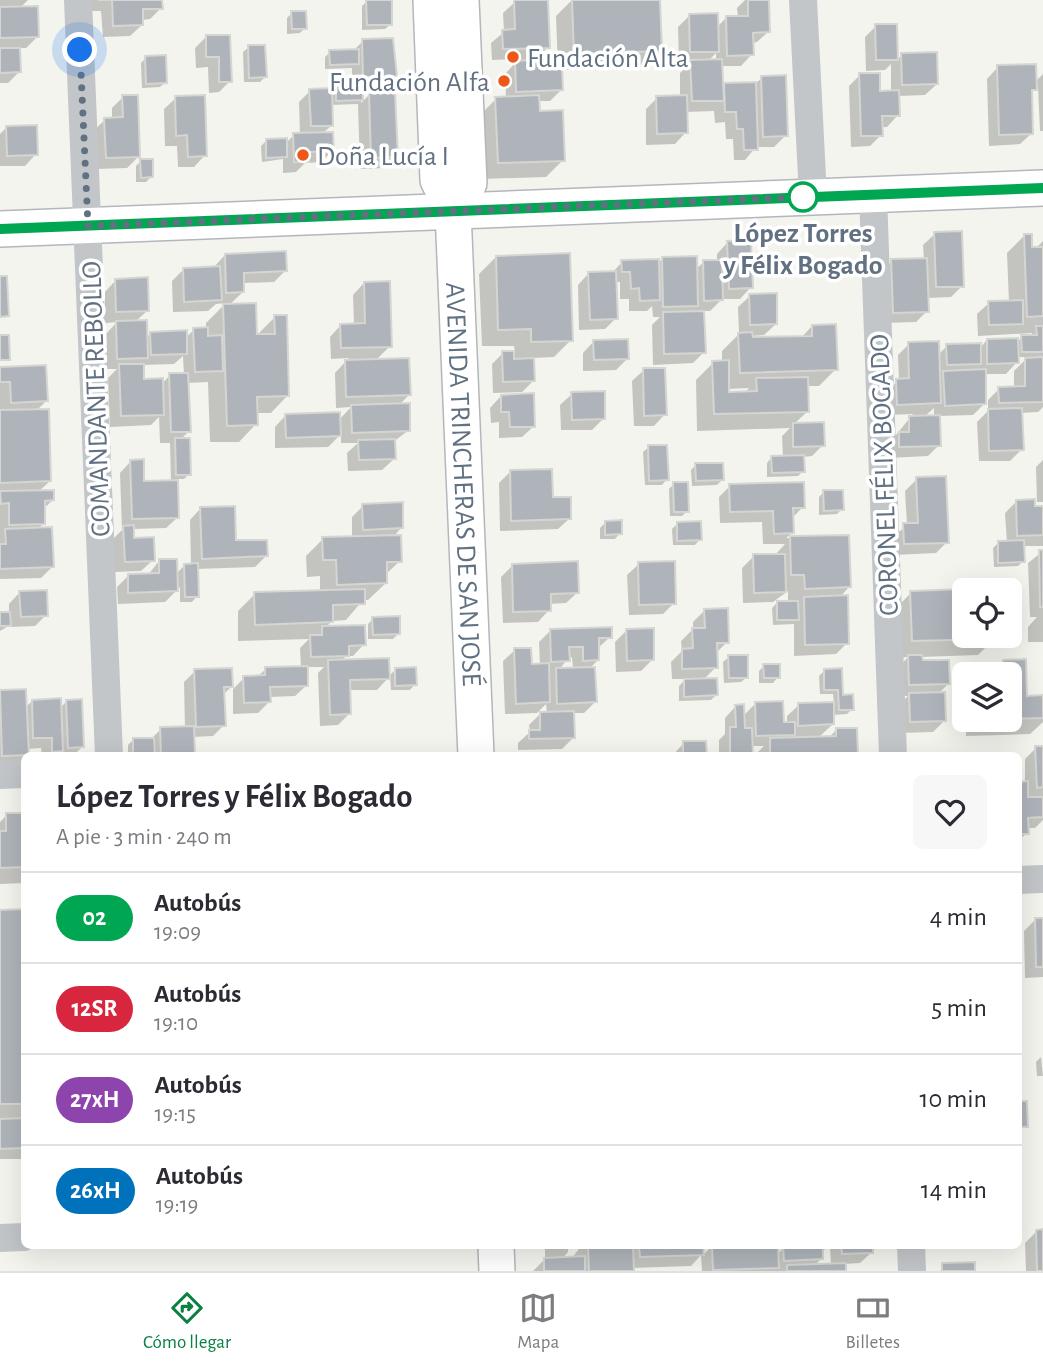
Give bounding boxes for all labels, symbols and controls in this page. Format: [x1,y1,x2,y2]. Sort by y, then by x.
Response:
your location [62,32,97,67]
place label: Fundación Alta [527,45,689,73]
marker: Fundación Alta [505,49,521,65]
place label: Fundación Alfa [329,69,490,97]
marker: Fundación Alfa [496,73,512,89]
place label: Doña Lucía I [317,143,449,171]
marker: Doña Lucía I [295,147,311,163]
marker: López Torres y Félix Bogado [788,182,818,212]
place label: López Torres y Félix Bogado [722,220,883,280]
street label: COMANDANTE REBOLLO [78,260,116,537]
street label: AVENIDA TRINCHERAS DE SAN JOSÉ [440,282,488,687]
street label: CORONEL FÉLIX BOGADO [863,334,904,616]
map controls [952,578,1022,732]
button: locate [952,578,1022,648]
button: layers [952,662,1022,732]
button: heart [913,775,987,849]
text: López Torres y Félix Bogado [56,781,413,814]
text: A pie · 3 min · 240 m [56,826,232,849]
text: Autobús [154,890,241,916]
text: 4 min [930,904,987,930]
text: 02 [83,906,106,930]
text: 19:09 [154,921,201,944]
text: Autobús [154,981,241,1007]
text: 5 min [931,995,987,1021]
text: 12SR [71,997,118,1021]
text: 19:10 [154,1012,198,1035]
text: Autobús [154,1072,242,1098]
text: 10 min [920,1086,987,1112]
text: 27xH [70,1088,119,1112]
text: 19:15 [154,1103,196,1126]
text: Autobús [156,1163,243,1189]
text: 14 min [921,1177,987,1203]
text: 26xH [70,1179,121,1203]
text: 19:19 [156,1194,198,1217]
tab: Cómo llegar [143,1289,231,1354]
tab: Mapa [517,1289,559,1354]
tab: Billetes [845,1289,900,1354]

